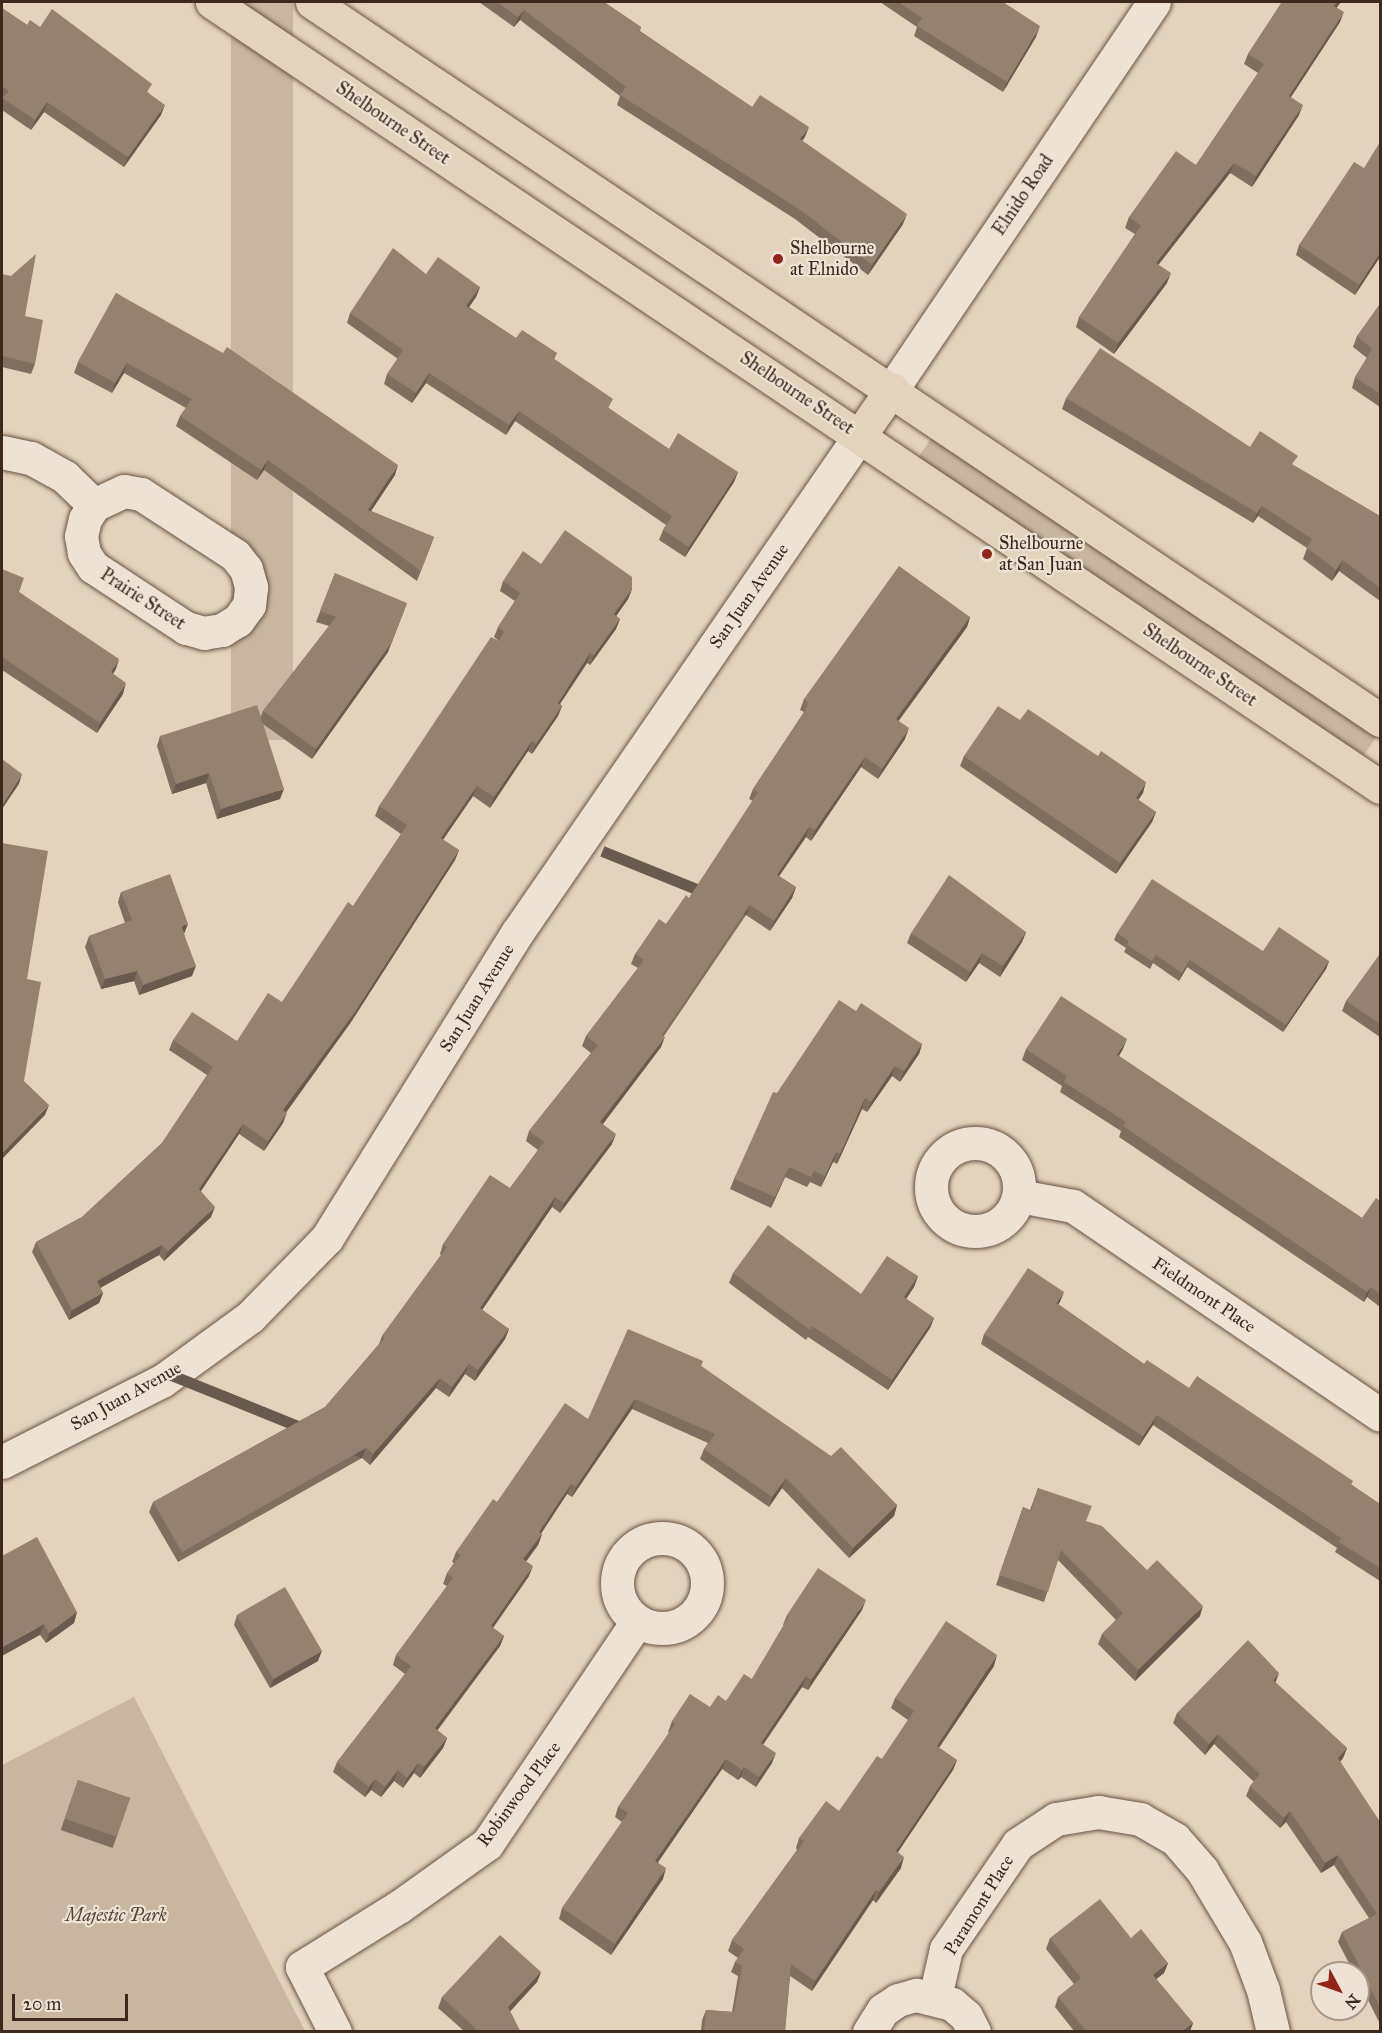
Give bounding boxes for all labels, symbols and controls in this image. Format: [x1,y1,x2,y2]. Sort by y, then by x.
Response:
street label: Shelbourne Street [332,77,454,169]
street label: Elnido Road [988,150,1058,240]
place label: Shelbourne at Elnido [790,238,874,280]
marker: Shelbourne at Elnido [771,252,785,266]
street label: Shelbourne Street [736,347,858,439]
place label: Shelbourne at San Juan [999,533,1083,576]
street label: San Juan Avenue [705,539,793,653]
marker: Shelbourne at San Juan [980,547,994,561]
street label: Prairie Street [96,563,190,635]
street label: Shelbourne Street [1139,619,1261,711]
street label: San Juan Avenue [435,940,519,1056]
street label: Fieldmont Place [1148,1252,1260,1338]
street label: San Juan Avenue [67,1357,185,1435]
street label: Robinwood Place [473,1737,565,1851]
street label: Paramont Place [940,1851,1018,1959]
park label: Majestic Park [65,1904,167,1926]
north arrow [1310,1961,1370,2021]
scale bar [15,1982,130,2020]
text: N [1341,1990,1364,2013]
text: 20 m [23,1993,61,2015]

